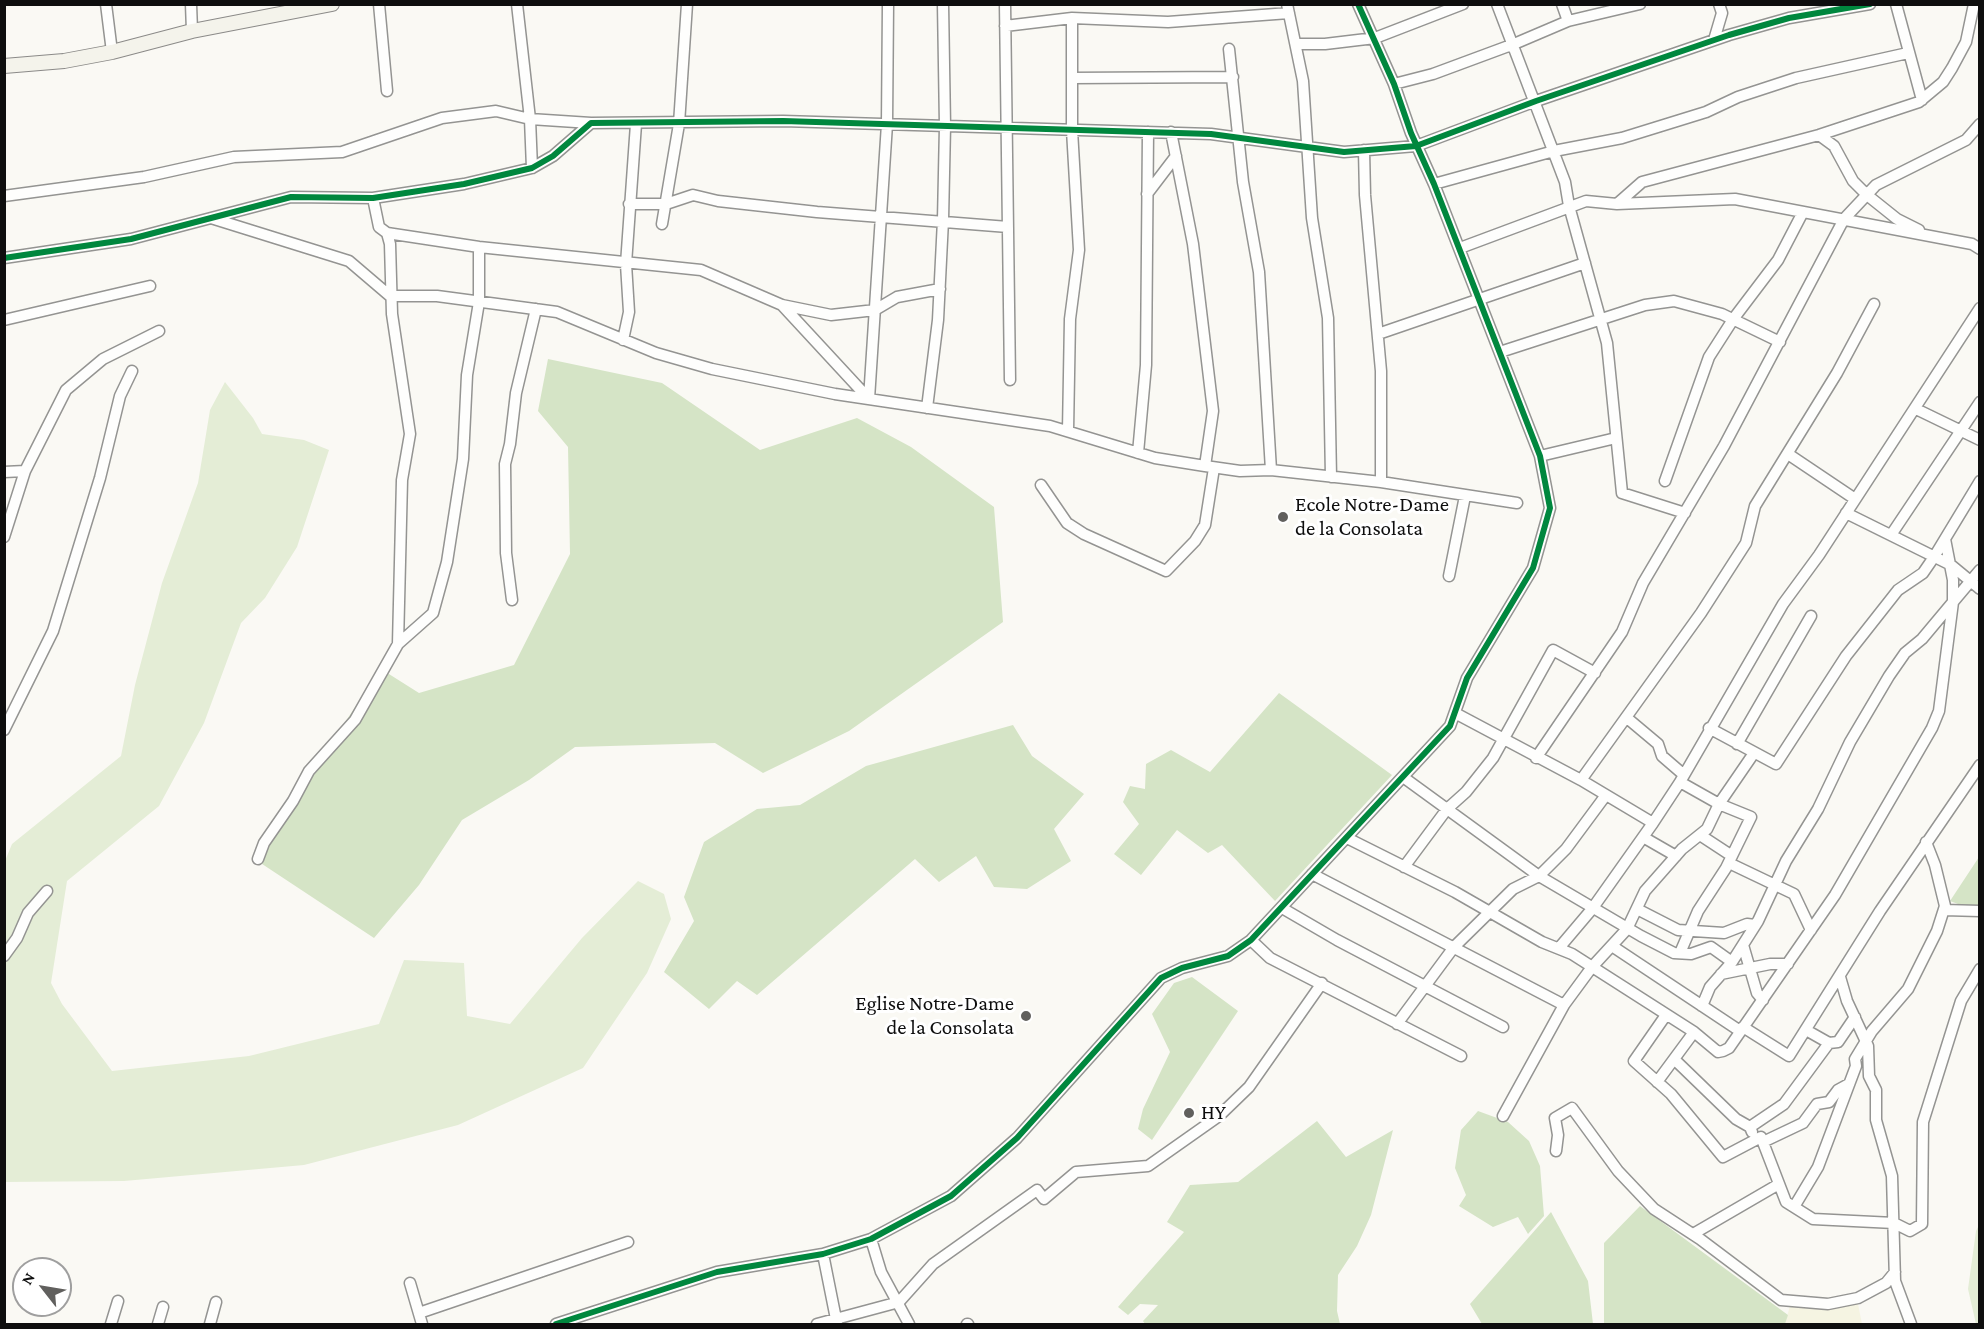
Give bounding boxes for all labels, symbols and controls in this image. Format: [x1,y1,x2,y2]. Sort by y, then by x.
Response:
place label: Ecole Notre-Dame de la Consolata [1295,492,1449,542]
marker: Ecole Notre-Dame de la Consolata [1276,510,1290,524]
place label: Eglise Notre-Dame de la Consolata [855,991,1014,1041]
marker: Eglise Notre-Dame de la Consolata [1019,1009,1033,1023]
place label: HY [1201,1100,1226,1126]
marker: HY [1182,1106,1196,1120]
north arrow [12,1257,72,1317]
text: N [18,1269,38,1288]

